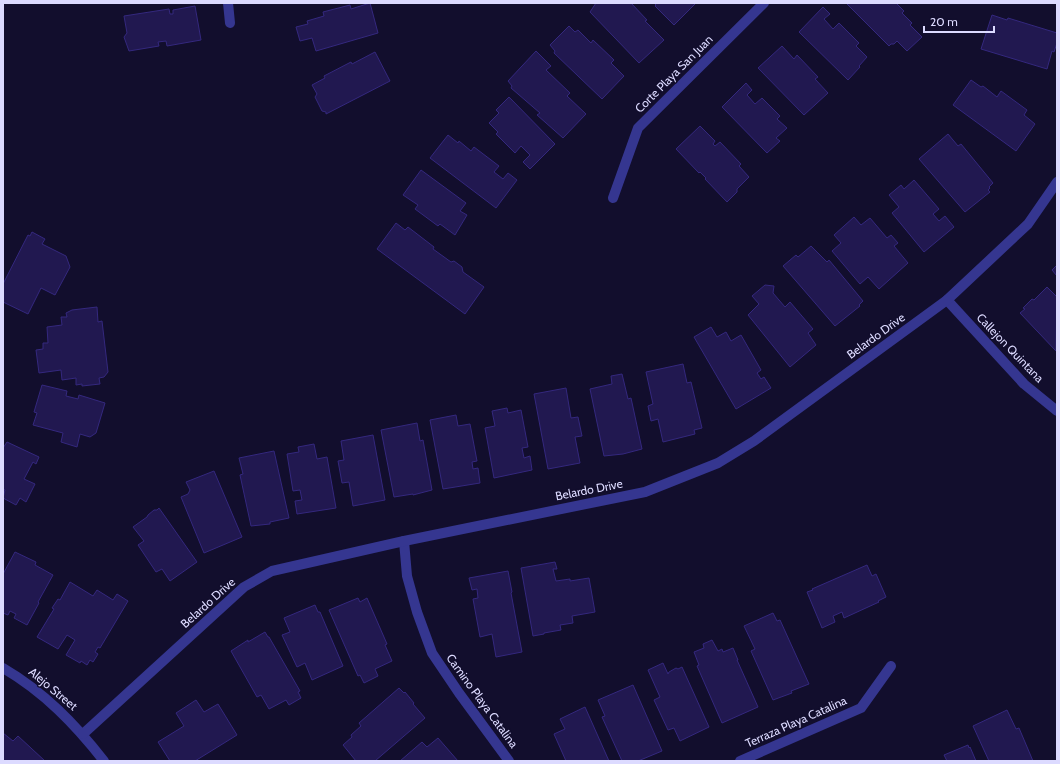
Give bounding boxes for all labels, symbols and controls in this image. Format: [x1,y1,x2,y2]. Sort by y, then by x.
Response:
scale bar [924,8,994,34]
text: 20 m [930,14,958,29]
street label: Corte Playa San Juan [632,31,716,116]
street label: Belardo Drive [844,309,908,362]
street label: Callejon Quintana [974,310,1047,386]
street label: Belardo Drive [554,476,624,503]
street label: Belardo Drive [177,574,238,631]
street label: Camino Playa Catalina [443,651,522,751]
street label: Alejo Street [26,664,81,713]
street label: Terraza Playa Catalina [743,692,849,751]

